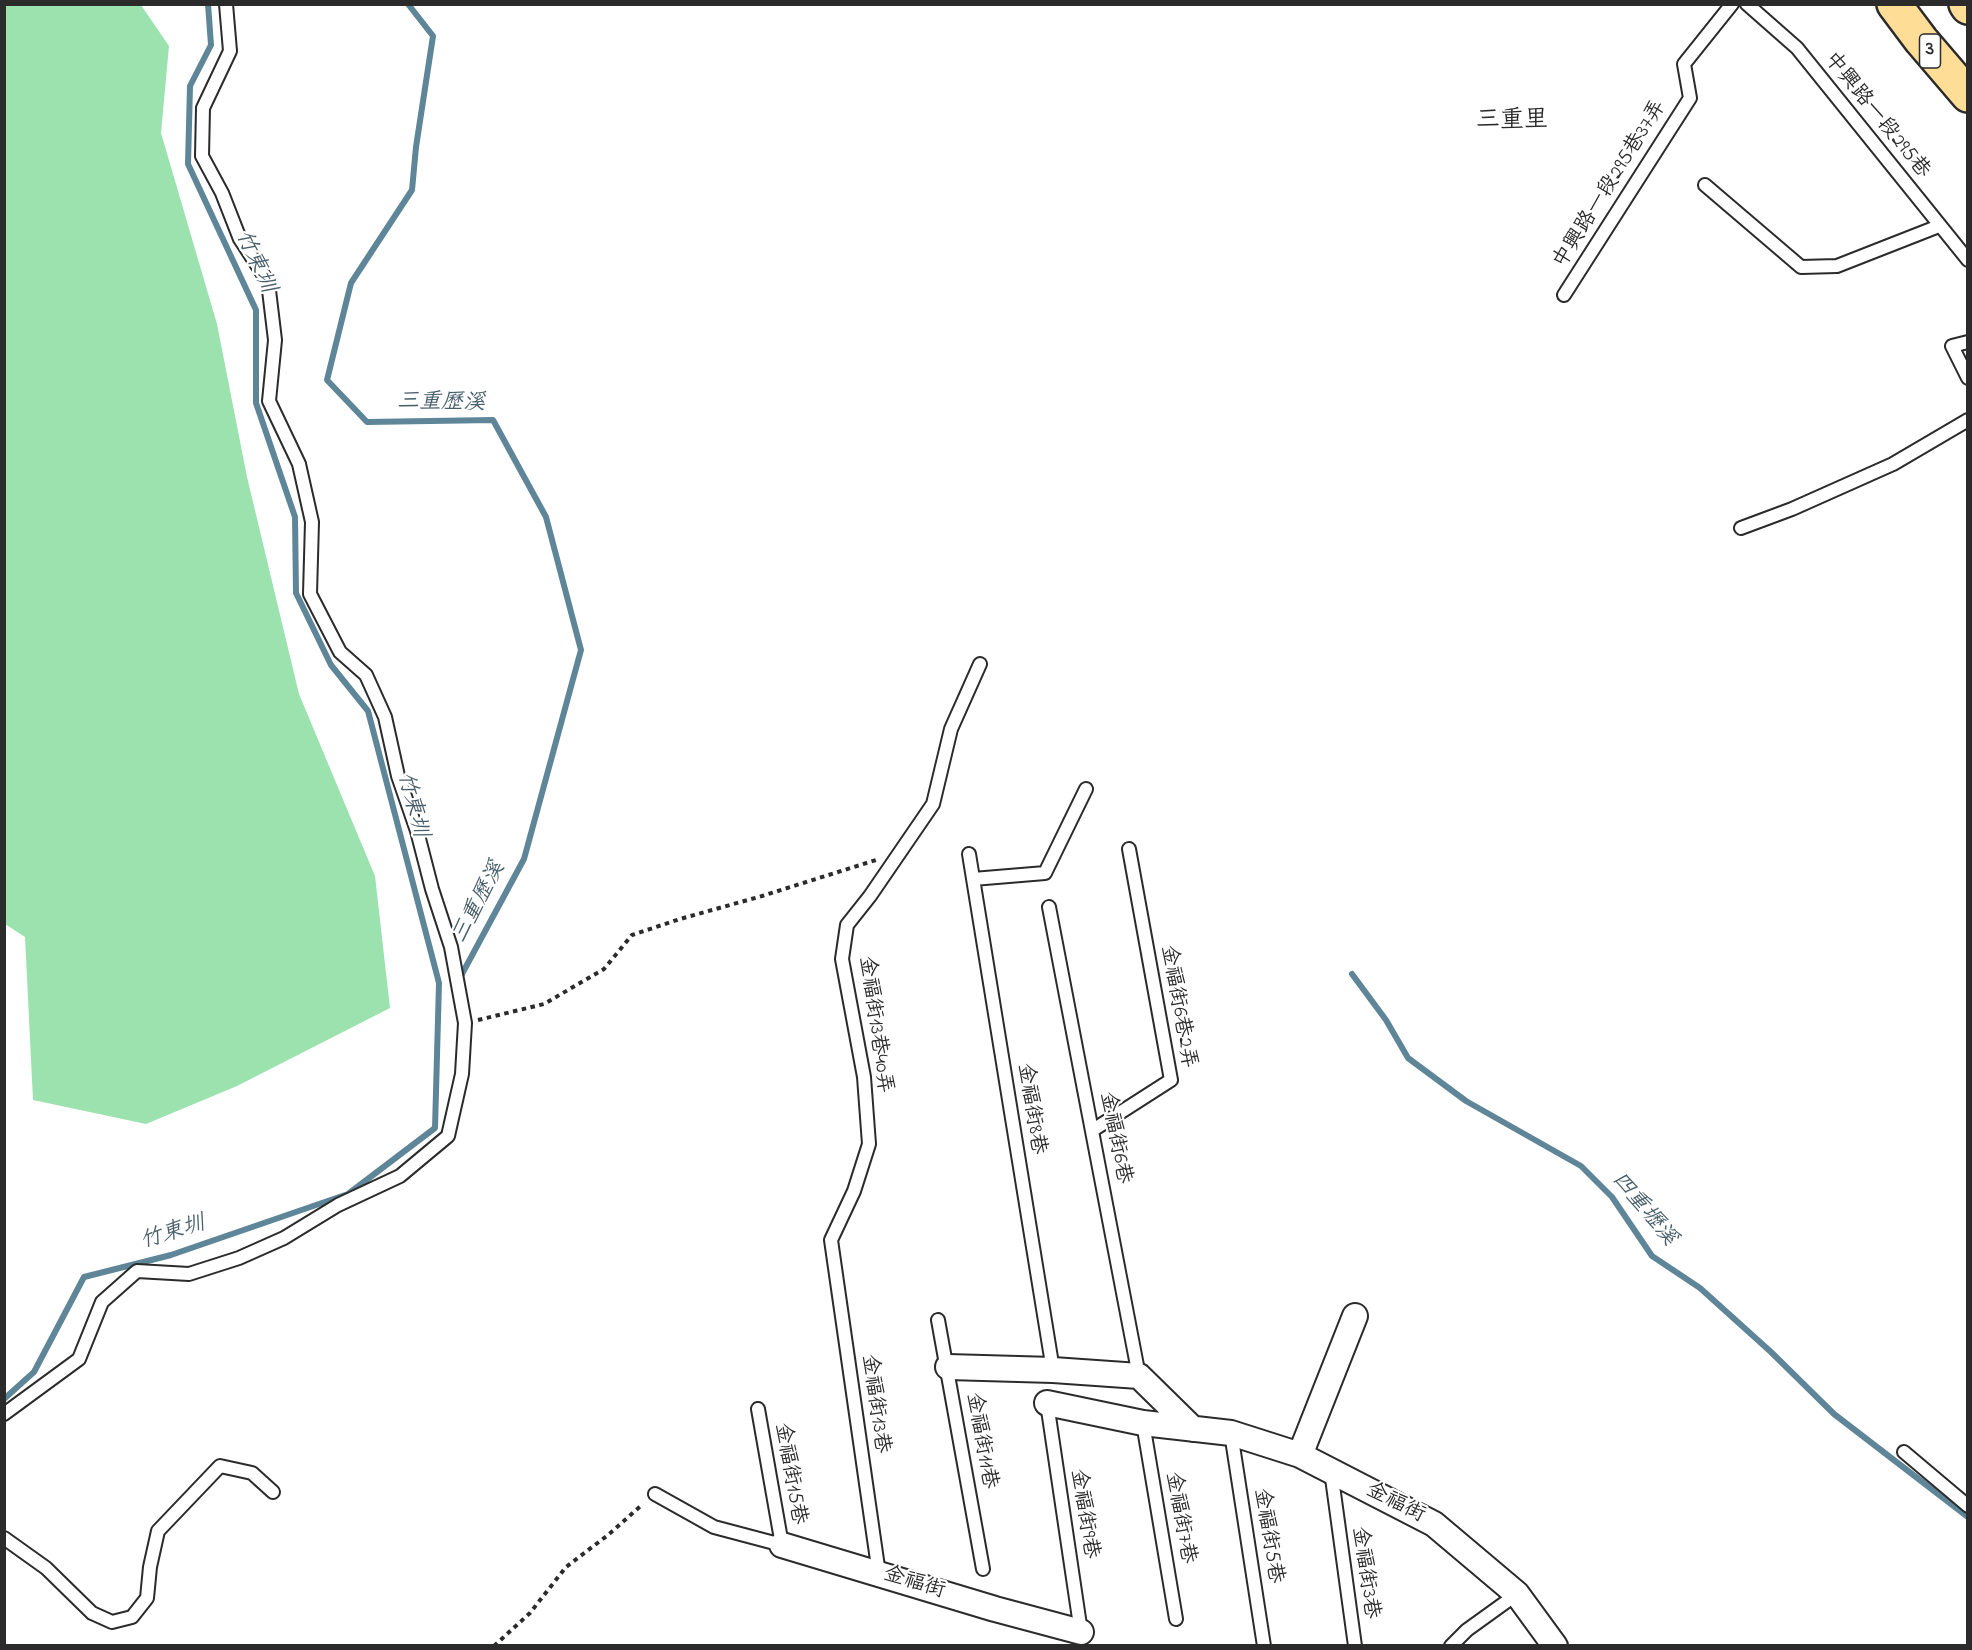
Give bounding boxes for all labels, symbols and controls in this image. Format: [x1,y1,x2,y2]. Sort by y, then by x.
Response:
road number: 3 [1920,34,1940,68]
street label: 中興路一段295巷 [1818,48,1934,184]
street label: 中興路一段295巷37弄 [1549,96,1673,274]
district label: 三重里 [1476,108,1548,136]
water label: 竹東圳 [228,227,280,297]
water label: 三重歷溪 [397,390,485,418]
water label: 竹東圳 [390,770,432,840]
water label: 三重歷溪 [448,858,512,948]
street label: 金福街6巷2弄 [1154,943,1200,1071]
street label: 金福街13巷40弄 [852,955,896,1095]
street label: 金福街8巷 [1010,1062,1050,1156]
street label: 金福街6巷 [1093,1090,1135,1186]
water label: 四重壢溪 [1605,1168,1681,1252]
water label: 竹東圳 [138,1212,208,1256]
street label: 金福街13巷 [855,1353,893,1455]
street label: 金福街11巷 [959,1391,1001,1491]
street label: 金福街15巷 [768,1421,810,1527]
street label: 金福街9巷 [1063,1467,1103,1561]
street label: 金福街7巷 [1159,1470,1199,1566]
street label: 金福街 [1361,1478,1429,1530]
street label: 金福街5巷 [1247,1487,1287,1585]
street label: 金福街3巷 [1345,1525,1383,1621]
street label: 金福街 [880,1563,948,1605]

